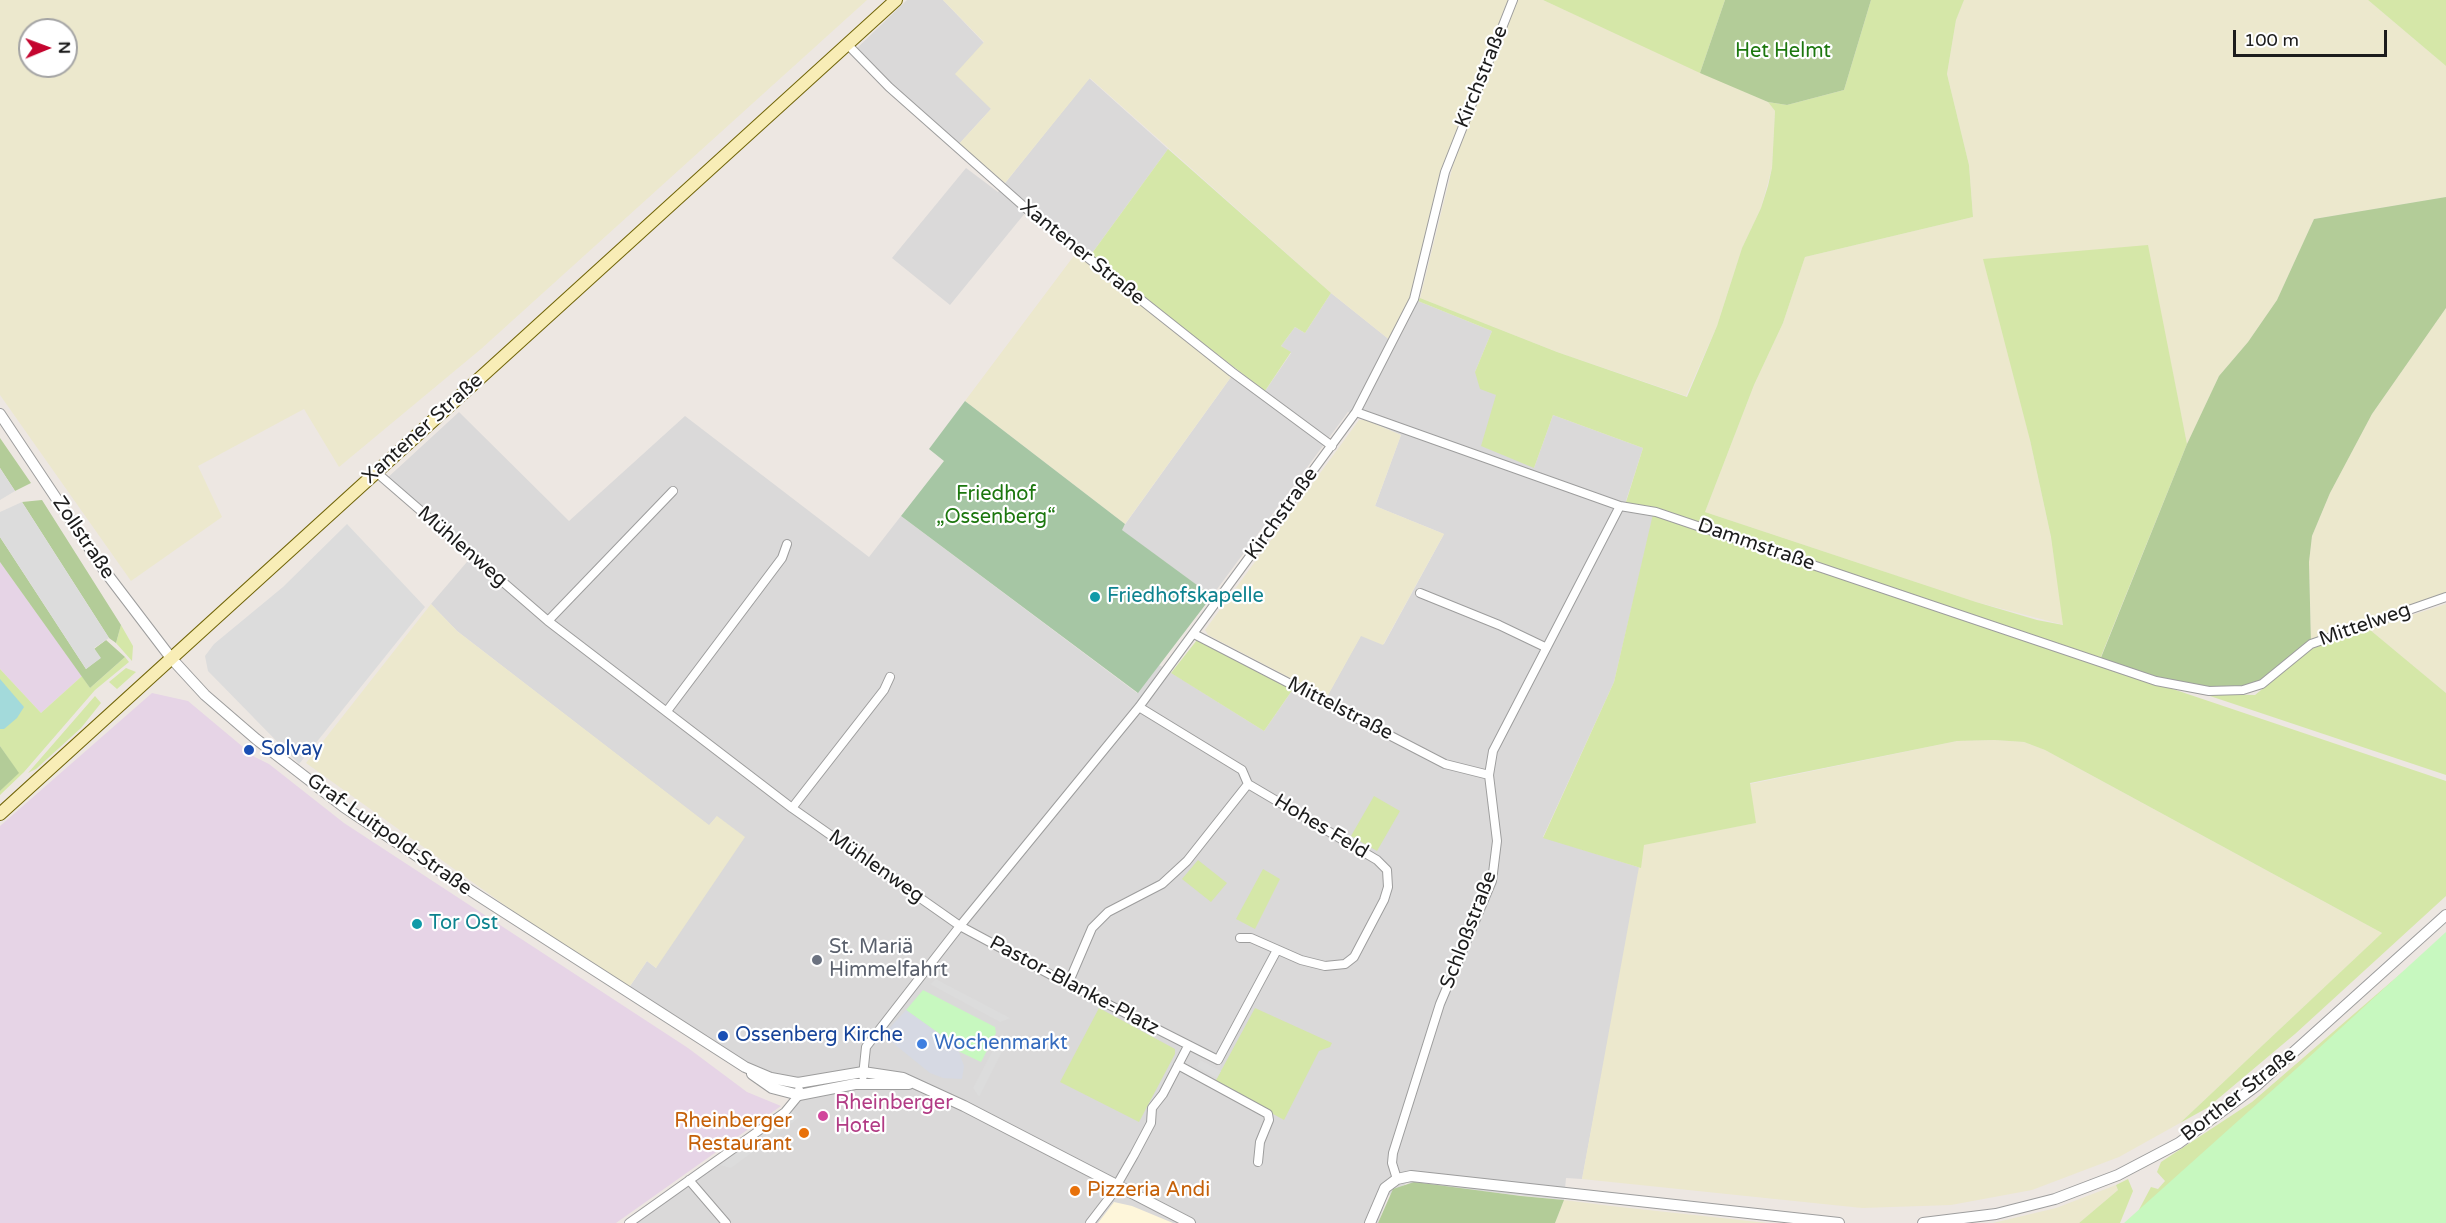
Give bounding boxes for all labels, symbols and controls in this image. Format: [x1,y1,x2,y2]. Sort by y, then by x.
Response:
north arrow [18,18,78,78]
scale bar [2236,18,2390,56]
street label: Kirchstraße [1451,22,1513,132]
text: 100 m [2244,29,2299,51]
park label: Het Helmt [1735,40,1831,64]
text: N [54,41,74,54]
street label: Xantener Straße [1015,195,1149,311]
street label: Xantener Straße [358,369,488,489]
street label: Kirchstraße [1241,463,1323,565]
park label: Friedhof „Ossenberg“ [936,483,1056,530]
street label: Zollstraße [47,492,119,584]
street label: Mühlenweg [412,501,512,593]
street label: Dammstraße [1694,514,1818,576]
place label: Friedhofskapelle [1107,585,1264,609]
marker: Friedhofskapelle [1088,590,1102,604]
street label: Mittelweg [2316,598,2414,652]
street label: Mittelstraße [1283,672,1397,746]
place label: Solvay [261,738,323,762]
marker: Solvay [242,743,256,757]
street label: Graf-Luitpold-Straße [302,769,476,901]
street label: Hohes Feld [1270,790,1372,864]
street label: Mühlenweg [824,825,928,909]
street label: Schloßstraße [1436,868,1502,992]
place label: Tor Ost [429,912,498,936]
marker: Tor Ost [410,917,424,931]
street label: Pastor-Blanke-Platz [985,931,1163,1041]
place label: St. Mariä Himmelfahrt [829,936,948,983]
marker: St. Mariä Himmelfahrt [810,953,824,967]
place label: Ossenberg Kirche [735,1024,903,1048]
marker: Ossenberg Kirche [716,1029,730,1043]
place label: Wochenmarkt [934,1032,1068,1056]
marker: Wochenmarkt [915,1037,929,1051]
street label: Borther Straße [2177,1043,2301,1147]
place label: Rheinberger Hotel [835,1092,953,1139]
marker: Rheinberger Hotel [816,1109,830,1123]
place label: Rheinberger Restaurant [674,1110,792,1157]
marker: Rheinberger Restaurant [797,1126,811,1140]
place label: Pizzeria Andi [1087,1179,1210,1203]
marker: Pizzeria Andi [1068,1184,1082,1198]

